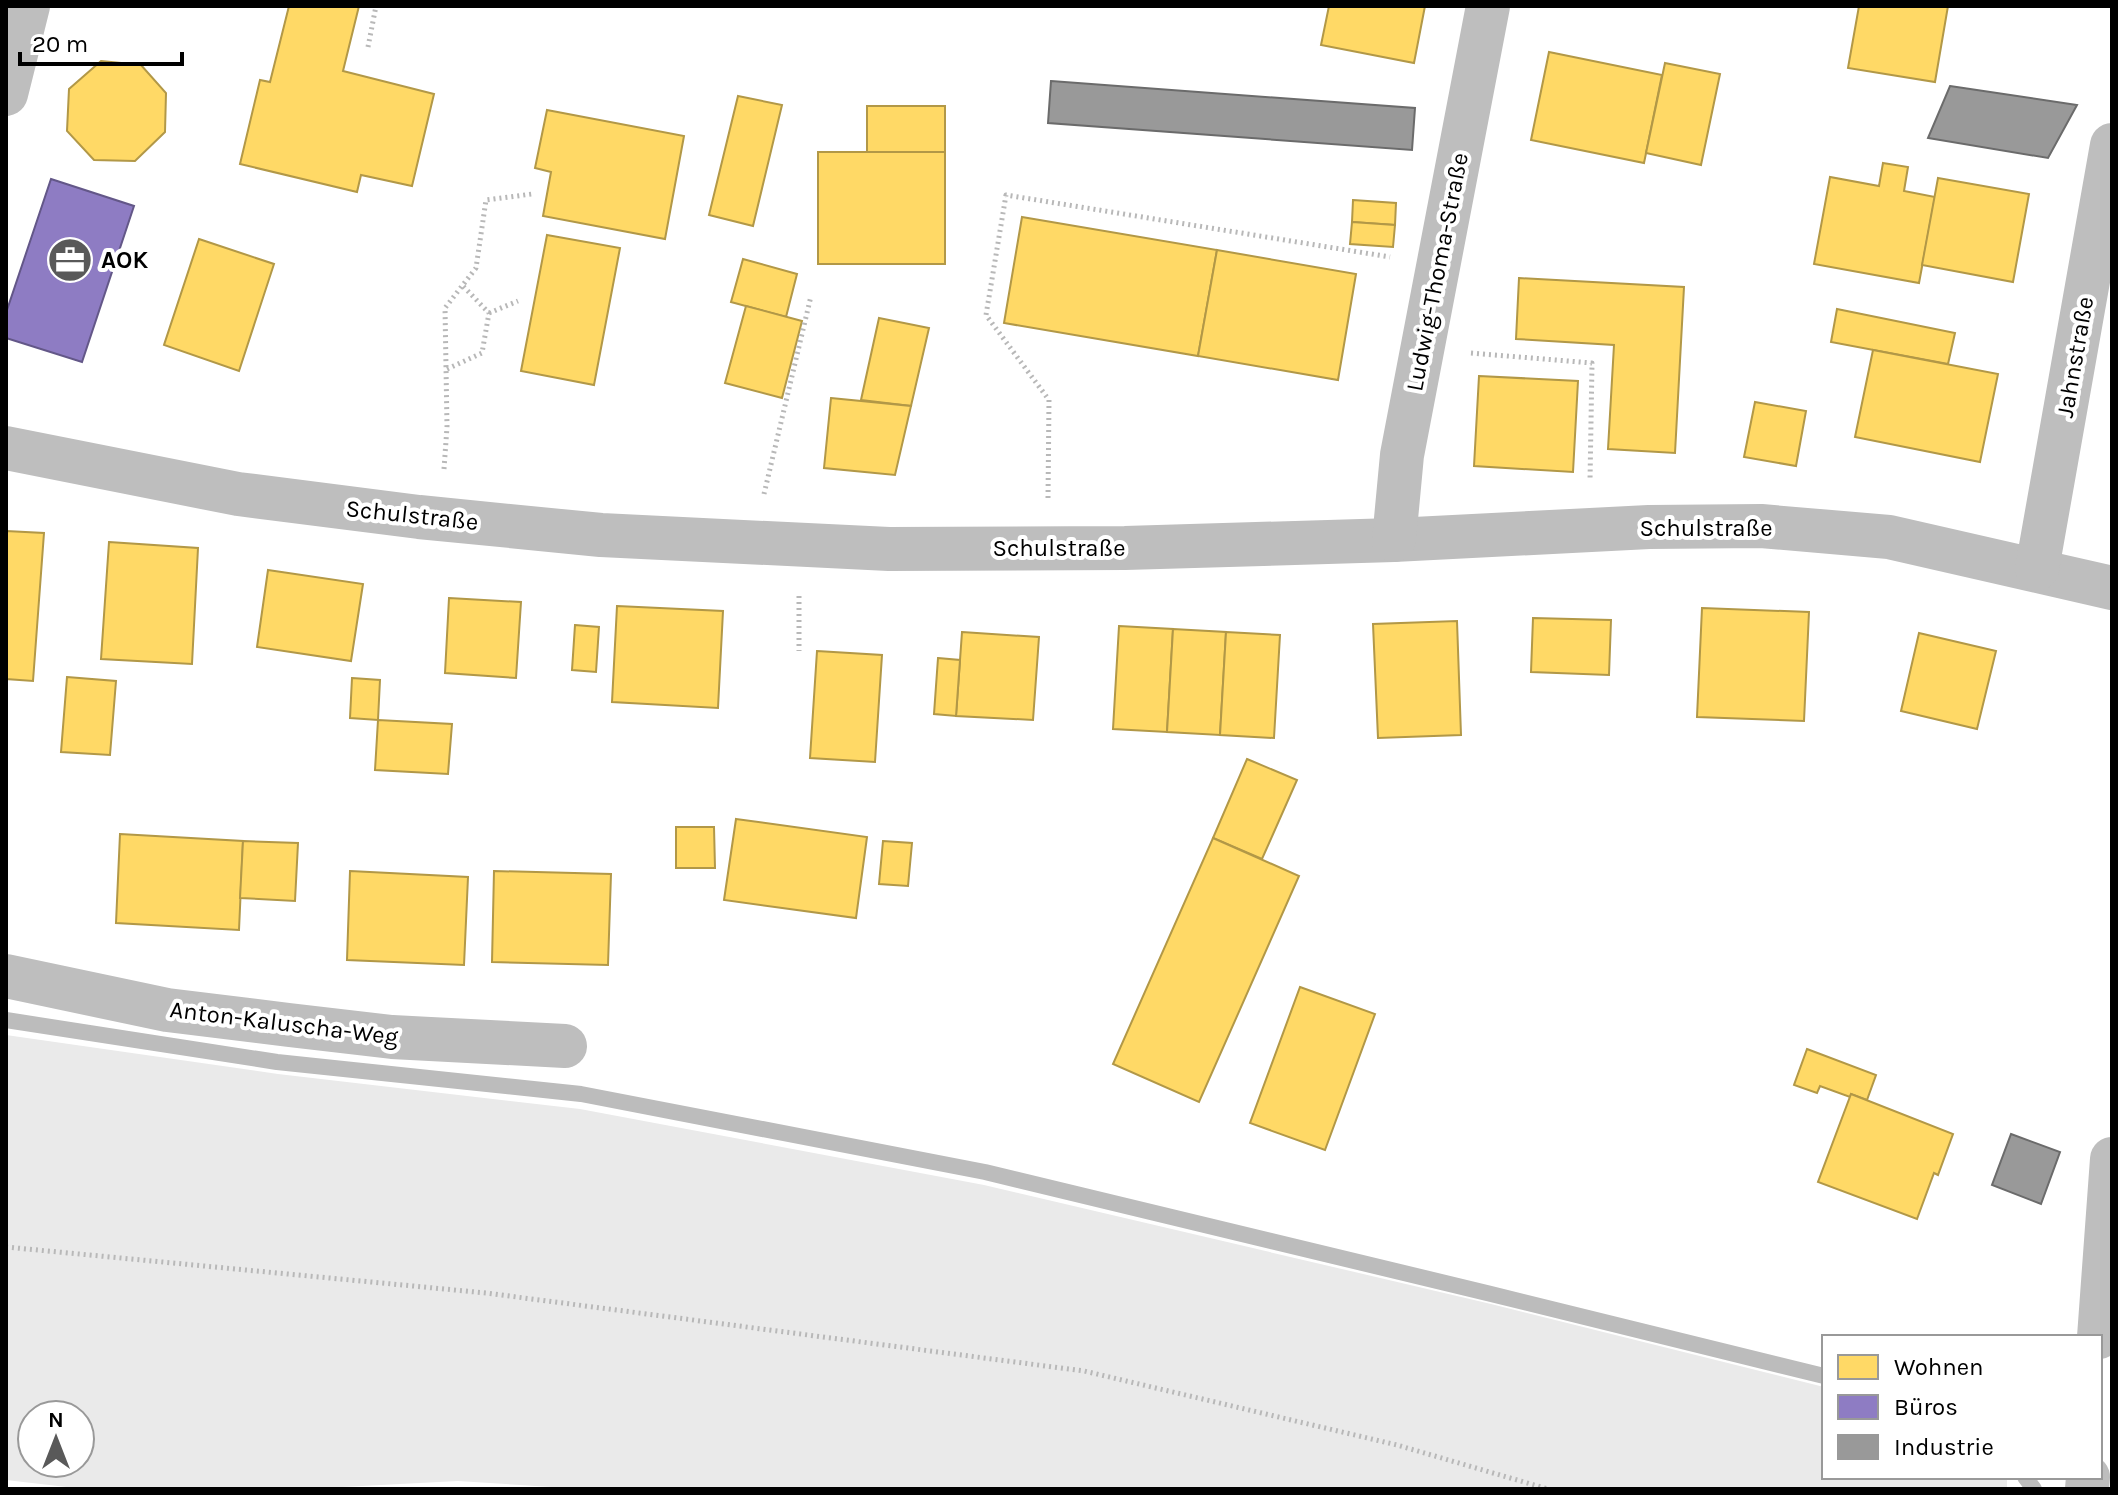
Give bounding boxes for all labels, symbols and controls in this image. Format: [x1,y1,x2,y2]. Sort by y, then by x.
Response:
scale bar [20,16,182,66]
text: 20 m [32,30,88,58]
street label: Ludwig-Thoma-Straße [1400,150,1474,394]
office icon: AOK [46,236,94,284]
place label: AOK [101,246,148,274]
street label: Jahnstraße [2051,294,2099,420]
street label: Schulstraße [344,494,480,536]
street label: Schulstraße [1639,514,1773,542]
street label: Schulstraße [992,534,1126,562]
street label: Anton-Kaluscha-Weg [168,995,400,1051]
legend [1822,1335,2102,1479]
text: Wohnen [1894,1353,1984,1381]
text: Büros [1894,1393,1958,1421]
north arrow [16,1399,96,1479]
text: N [48,1407,64,1433]
text: Industrie [1894,1433,1994,1461]

